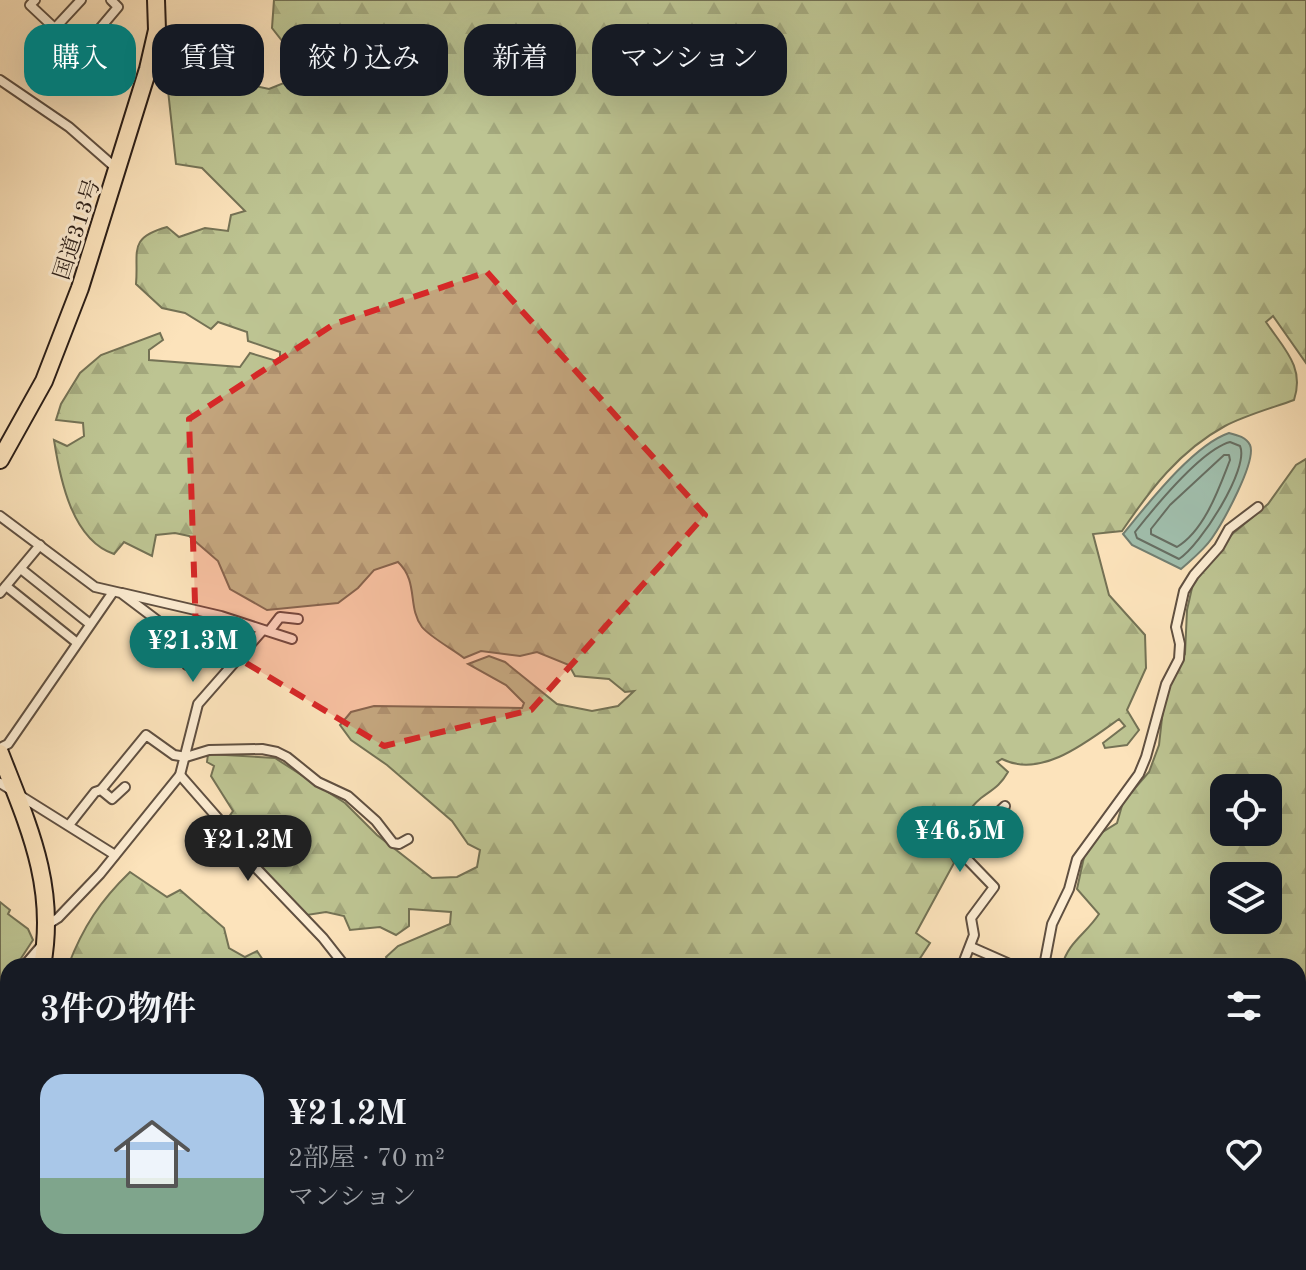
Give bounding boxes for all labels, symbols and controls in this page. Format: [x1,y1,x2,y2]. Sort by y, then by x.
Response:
chip: 購入 [24,24,136,96]
chip: 賃貸 [152,24,264,96]
chip: 絞り込み [280,24,448,96]
chip: 新着 [464,24,576,96]
chip: マンション [592,24,787,96]
street label: 国道313号 [49,176,104,283]
pin: ¥21.3M [128,616,258,684]
text: ¥21.3M [148,629,238,655]
map controls [1210,774,1282,934]
button: locate [1210,774,1282,846]
pin: ¥46.5M [895,806,1025,874]
pin: ¥21.2M [183,815,313,883]
text: ¥46.5M [915,819,1005,845]
text: ¥21.2M [203,828,293,854]
button: layers [1210,862,1282,934]
icon: filters [1222,984,1266,1028]
text: 3件の物件 [40,994,196,1028]
text: ¥21.2M [288,1098,407,1132]
icon: home [104,1106,200,1202]
icon: heart [1222,1132,1266,1176]
text: 2部屋 · 70 m² [288,1146,445,1172]
text: マンション [288,1185,417,1211]

